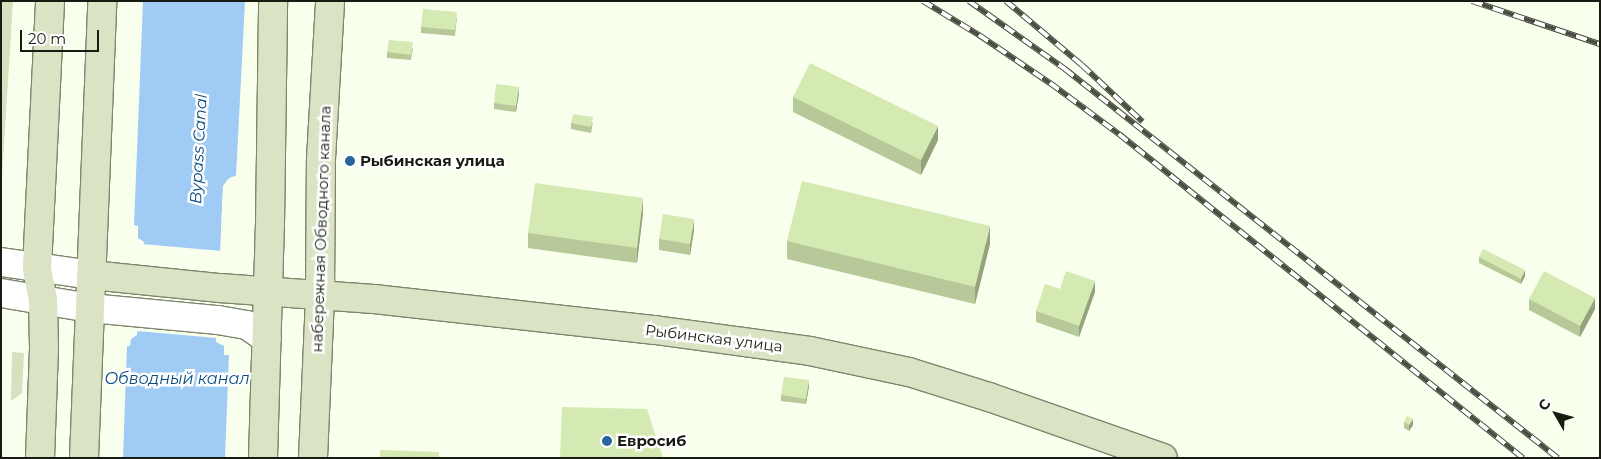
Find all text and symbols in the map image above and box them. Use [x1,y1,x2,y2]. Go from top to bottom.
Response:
scale bar [22,20,101,52]
text: 20 m [28,29,66,48]
water label: Bypass Canal [187,93,211,205]
street label: набережная Обводного канала [308,105,334,353]
place label: Рыбинская улица [360,152,505,170]
marker: Рыбинская улица [344,155,356,167]
street label: Рыбинская улица [644,321,784,355]
water label: Обводный канал [104,369,250,389]
north arrow [1531,389,1581,439]
text: С [1534,395,1554,414]
place label: Евросиб [617,432,686,450]
marker: Евросиб [601,435,613,447]

